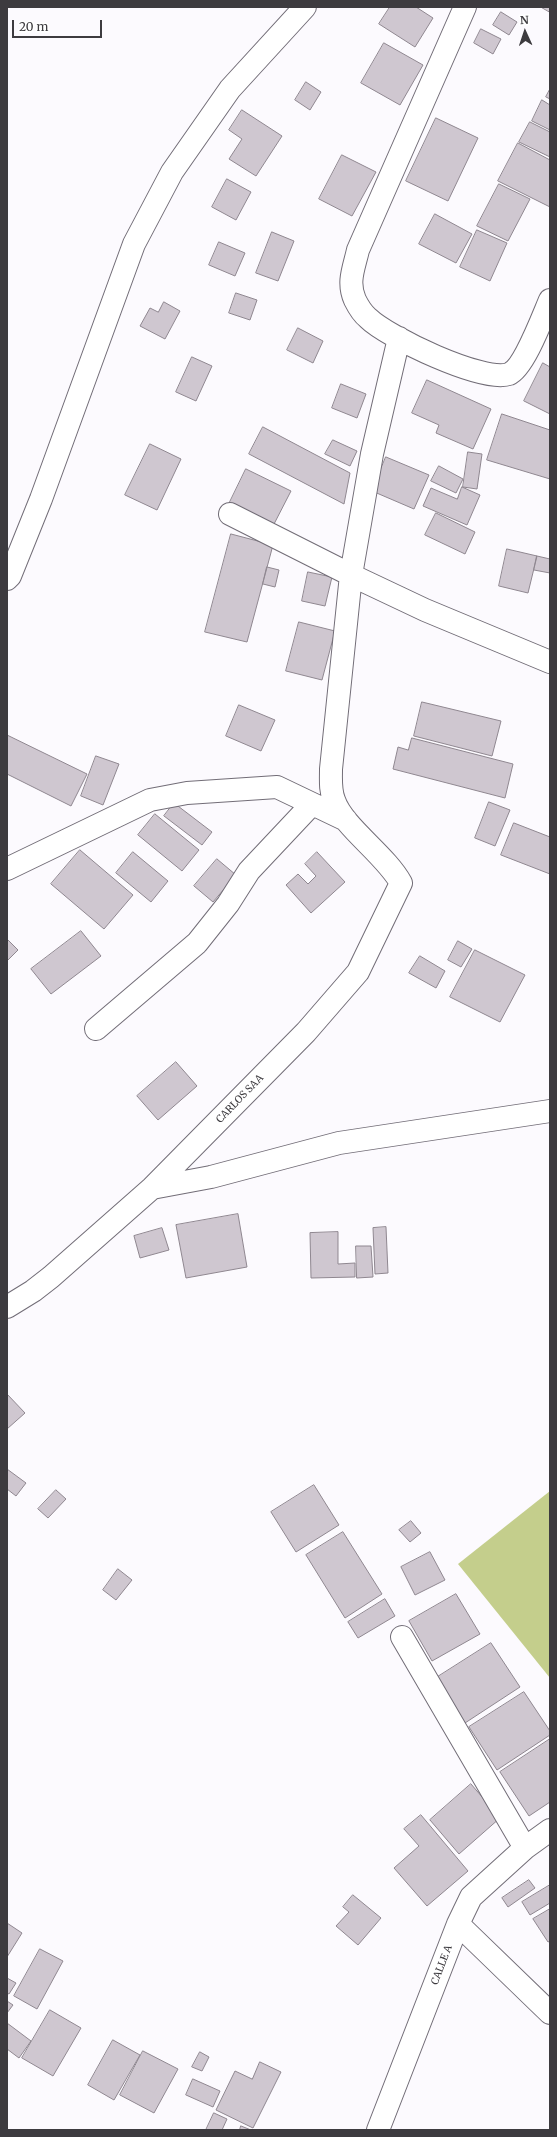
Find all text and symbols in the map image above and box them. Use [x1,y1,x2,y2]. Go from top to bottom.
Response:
scale bar [14,12,104,38]
north arrow [505,12,545,52]
text: N [520,13,529,27]
text: 20 m [19,19,48,34]
street label: CARLOS SAA [214,1072,266,1126]
street label: CALLE A [429,1943,455,1987]

